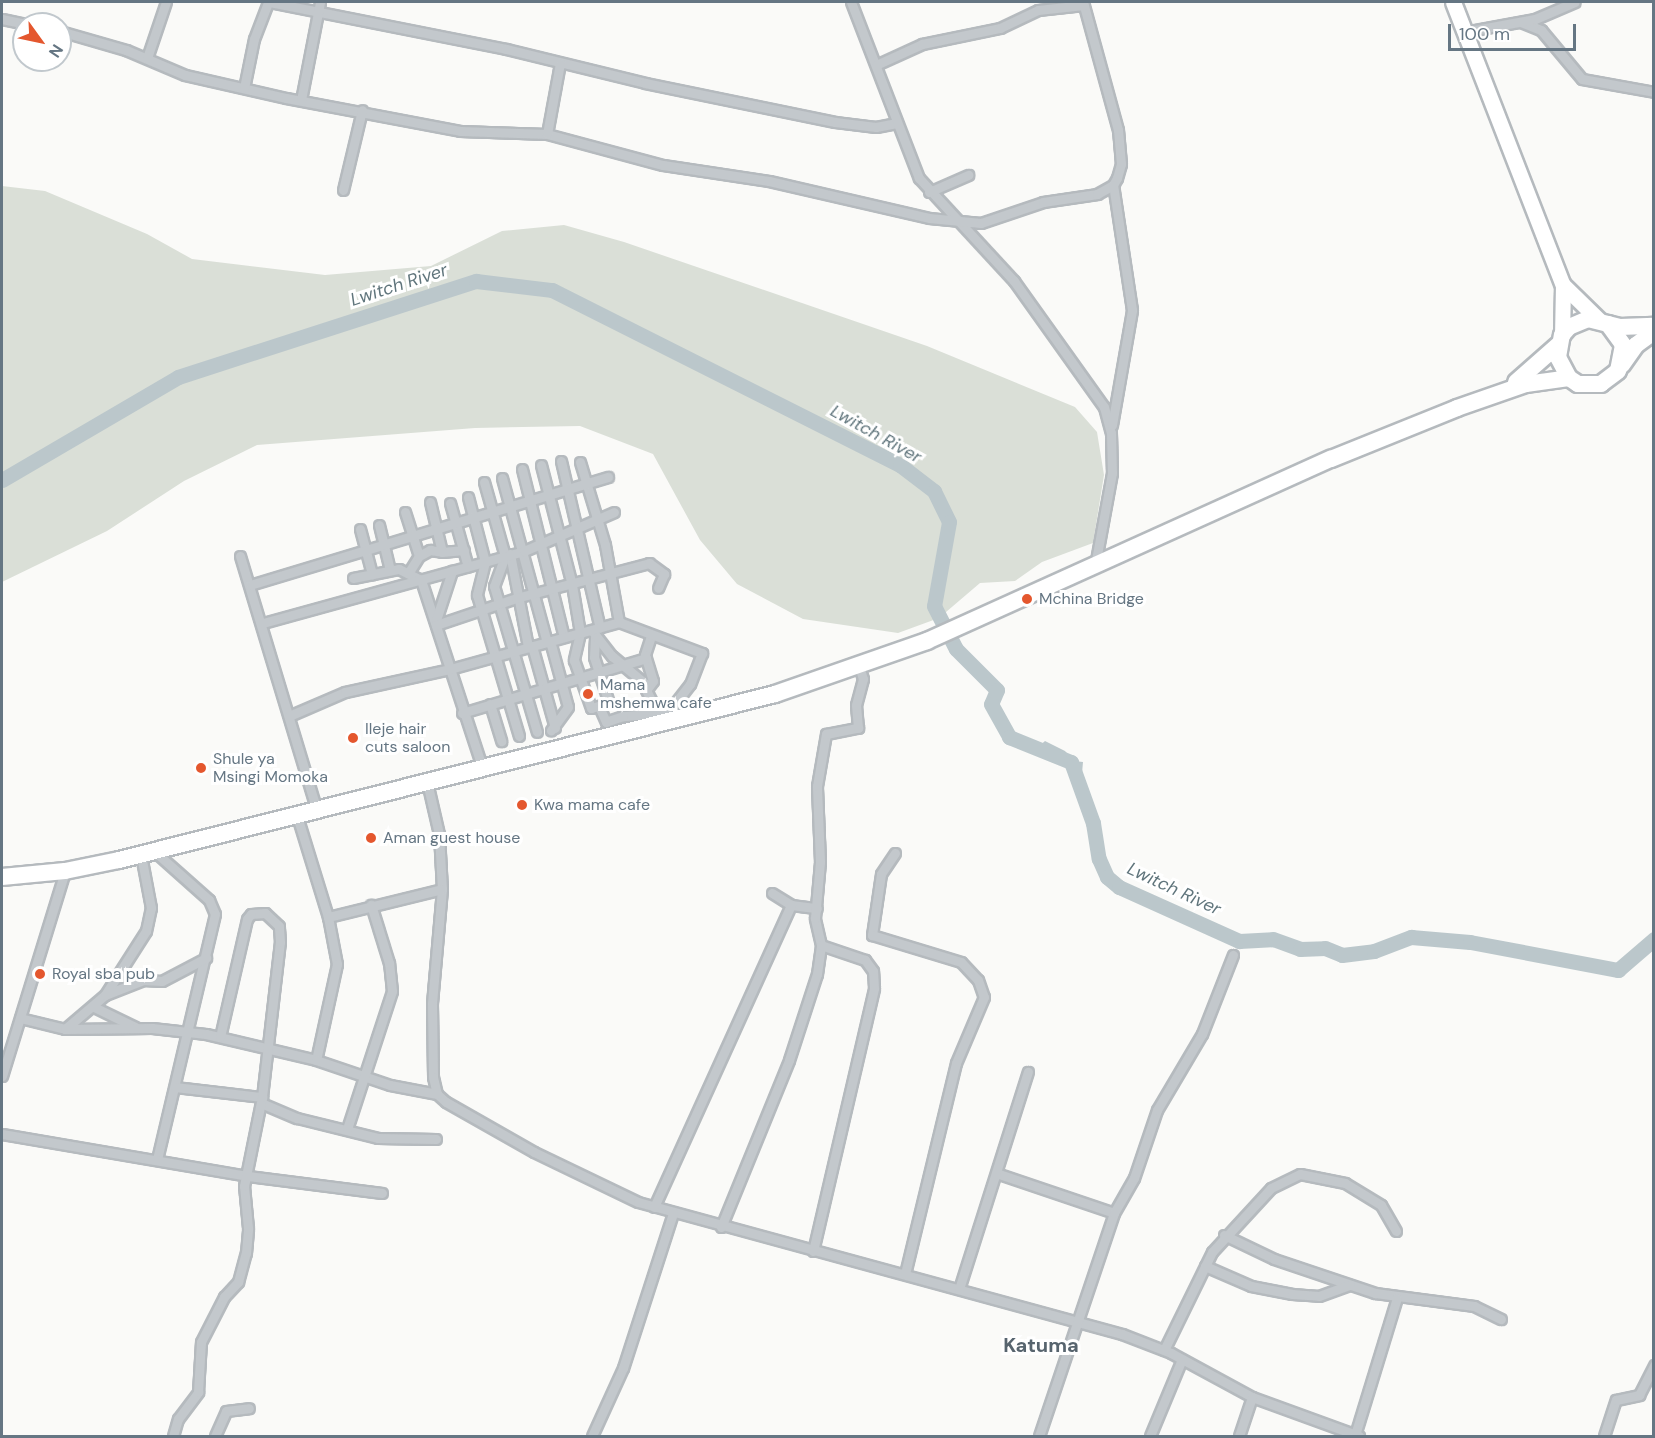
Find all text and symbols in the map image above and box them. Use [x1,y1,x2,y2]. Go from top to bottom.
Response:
north arrow [12,12,72,72]
scale bar [1451,12,1578,50]
text: 100 m [1459,22,1510,46]
text: N [44,40,68,62]
water label: Lwitch River [348,259,450,311]
water label: Lwitch River [827,400,925,468]
place label: Mchina Bridge [1039,589,1144,609]
marker: Mchina Bridge [1020,592,1034,606]
place label: Mama mshemwa cafe [600,675,712,713]
marker: Mama mshemwa cafe [581,687,595,701]
place label: Ileje hair cuts saloon [365,719,450,757]
marker: Ileje hair cuts saloon [346,731,360,745]
place label: Shule ya Msingi Momoka [213,749,328,787]
marker: Shule ya Msingi Momoka [194,761,208,775]
place label: Kwa mama cafe [534,795,650,815]
marker: Kwa mama cafe [515,798,529,812]
place label: Aman guest house [383,828,520,848]
marker: Aman guest house [364,831,378,845]
water label: Lwitch River [1124,858,1224,920]
place label: Royal sba pub [52,964,155,984]
marker: Royal sba pub [33,967,47,981]
district label: Katuma [1003,1333,1079,1357]

